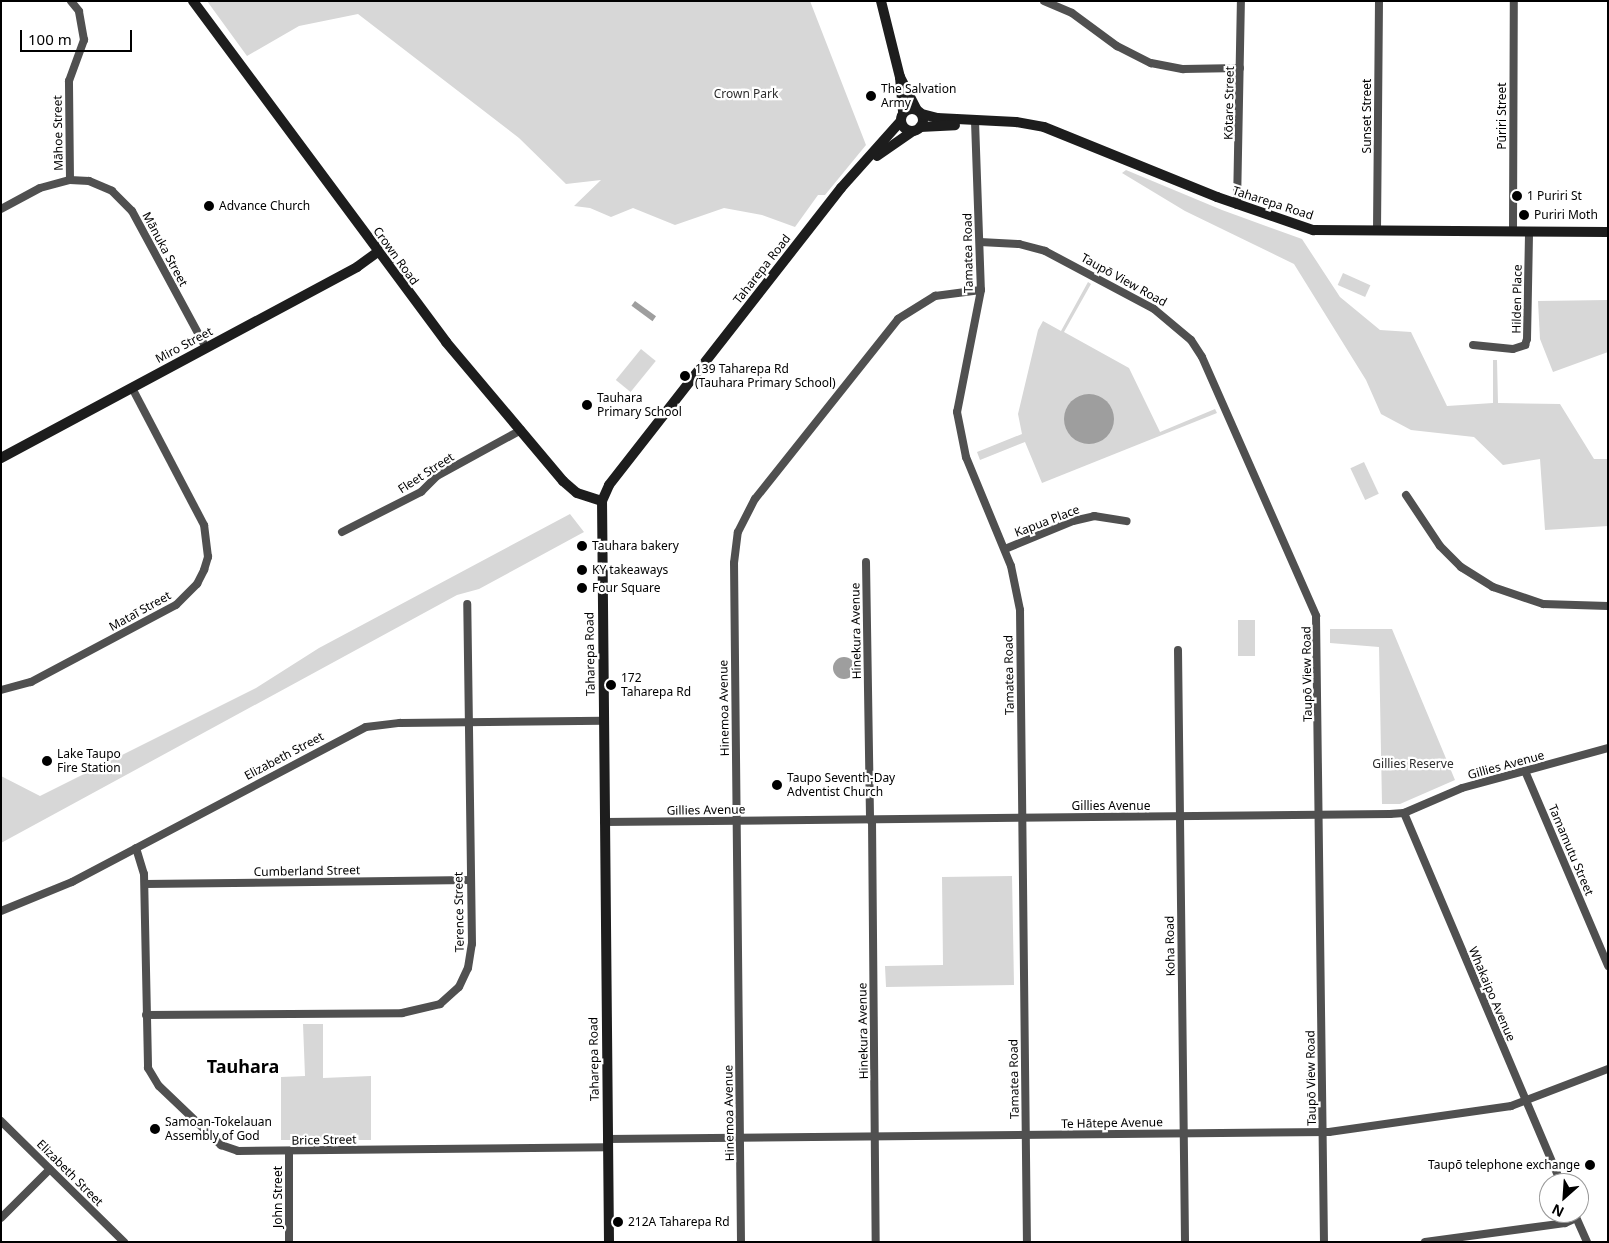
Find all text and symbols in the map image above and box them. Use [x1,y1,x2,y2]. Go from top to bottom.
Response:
scale bar [22,20,135,52]
text: 100 m [28,29,72,49]
street label: Kōtare Street [1221,66,1237,140]
street label: Sunset Street [1360,79,1374,153]
place label: The Salvation Army [881,82,956,110]
street label: Pūriri Street [1495,82,1509,150]
park label: Crown Park [714,87,778,101]
marker: The Salvation Army [865,90,877,102]
street label: Māhoe Street [50,95,66,171]
street label: Taharepa Road [1231,183,1315,223]
place label: 1 Puriri St [1527,189,1582,203]
marker: 1 Puriri St [1511,190,1523,202]
place label: Advance Church [219,199,310,213]
marker: Advance Church [203,200,215,212]
place label: Puriri Moth [1534,208,1598,222]
street label: Mānuka Street [139,209,191,289]
marker: Puriri Moth [1518,209,1530,221]
street label: Tamatea Road [960,213,976,293]
street label: Crown Road [370,224,422,288]
street label: Taharepa Road [730,231,794,307]
street label: Taupō View Road [1079,250,1169,310]
street label: Hilden Place [1509,264,1525,334]
street label: Miro Street [153,324,215,366]
place label: 139 Taharepa Rd (Tauhara Primary School) [695,362,836,390]
marker: 139 Taharepa Rd (Tauhara Primary School) [679,370,691,382]
place label: Tauhara Primary School [597,391,682,419]
marker: Tauhara Primary School [581,399,593,411]
street label: Fleet Street [395,450,457,496]
street label: Kapua Place [1012,502,1082,540]
place label: Tauhara bakery [592,539,679,553]
marker: Tauhara bakery [576,540,588,552]
place label: KY takeaways [592,563,668,577]
marker: KY takeaways [576,564,588,576]
place label: Four Square [592,581,661,595]
marker: Four Square [576,582,588,594]
street label: Hinekura Avenue [848,583,864,679]
street label: Mataī Street [107,588,173,634]
street label: Taharepa Road [582,612,598,696]
street label: Taupō View Road [1299,626,1315,722]
street label: Tamatea Road [1001,635,1017,715]
street label: Hinemoa Avenue [716,660,732,756]
place label: 172 Taharepa Rd [621,671,691,699]
marker: 172 Taharepa Rd [605,679,617,691]
street label: Elizabeth Street [242,729,326,783]
place label: Lake Taupo Fire Station [57,747,121,775]
street label: Gillies Avenue [1466,748,1546,782]
marker: Lake Taupo Fire Station [41,755,53,767]
park label: Gillies Reserve [1372,757,1454,771]
place label: Taupo Seventh-Day Adventist Church [787,771,895,799]
marker: Taupo Seventh-Day Adventist Church [771,779,783,791]
street label: Gillies Avenue [1072,799,1150,813]
street label: Gillies Avenue [666,802,746,818]
street label: Tamamutu Street [1545,802,1597,898]
street label: Cumberland Street [254,863,360,879]
street label: Terence Street [451,872,467,952]
street label: Koha Road [1162,915,1178,977]
street label: Whakaipo Avenue [1466,945,1518,1043]
street label: Hinekura Avenue [855,983,871,1079]
street label: Taharepa Road [586,1017,602,1101]
street label: Taupō View Road [1303,1030,1319,1126]
street label: Tamatea Road [1006,1039,1022,1119]
district label: Tauhara [207,1055,279,1077]
street label: Hinemoa Avenue [721,1065,737,1161]
place label: Samoan-Tokelauan Assembly of God [165,1115,272,1143]
street label: Te Hātepe Avenue [1061,1115,1163,1131]
marker: Samoan-Tokelauan Assembly of God [149,1123,161,1135]
street label: Brice Street [291,1132,357,1148]
street label: Elizabeth Street [34,1137,106,1209]
place label: Taupō telephone exchange [1428,1158,1580,1172]
marker: Taupō telephone exchange [1584,1159,1596,1171]
street label: John Street [271,1166,285,1228]
north arrow [1539,1173,1589,1223]
text: N [1548,1200,1567,1222]
place label: 212A Taharepa Rd [628,1215,730,1229]
marker: 212A Taharepa Rd [612,1216,624,1228]

